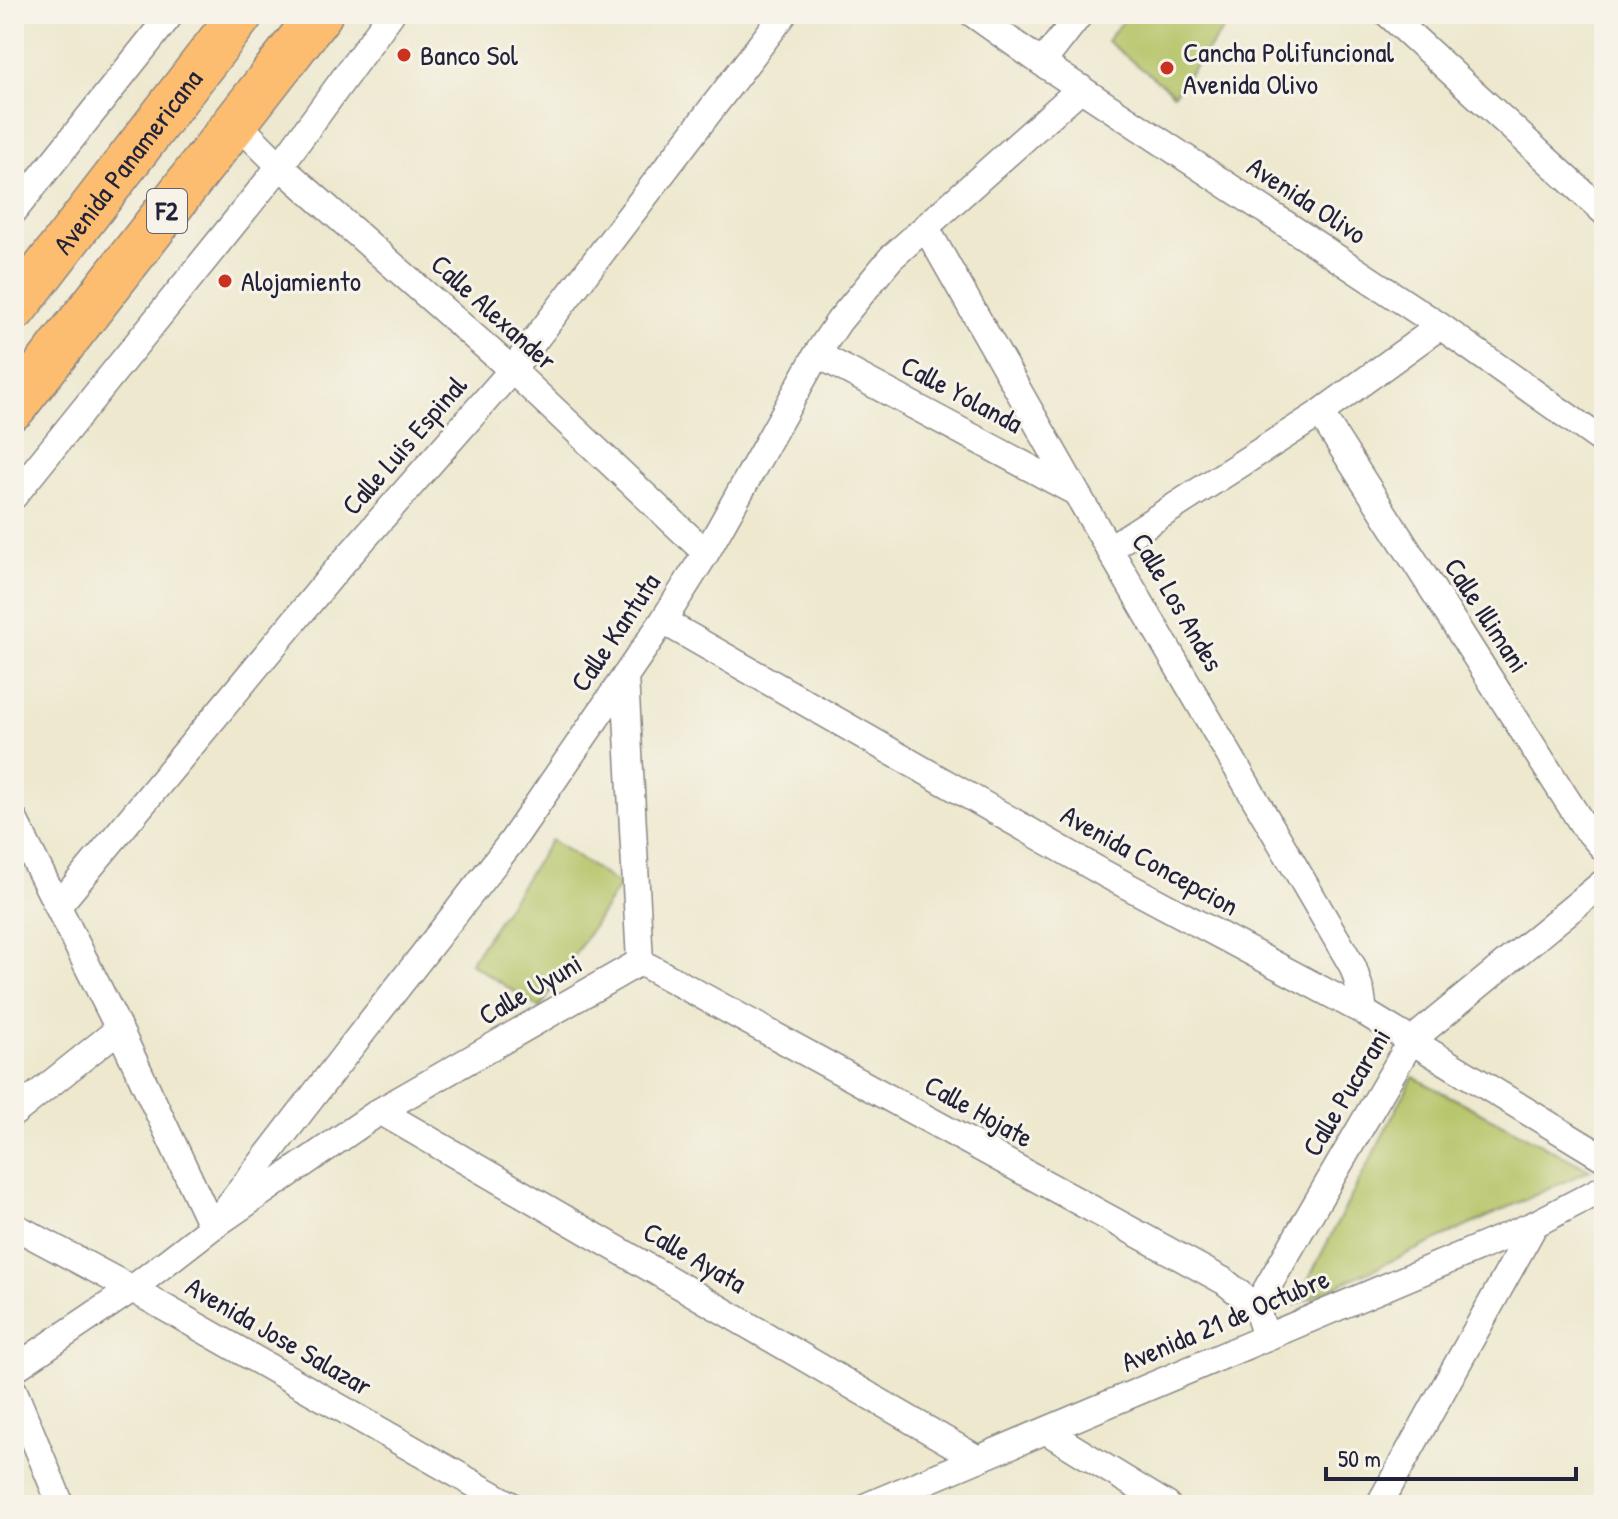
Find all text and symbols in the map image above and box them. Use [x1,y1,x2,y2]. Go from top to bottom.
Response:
place label: Cancha Polifuncional Avenida Olivo [1183,33,1394,103]
place label: Banco Sol [420,36,519,74]
marker: Banco Sol [395,46,413,64]
marker: Cancha Polifuncional Avenida Olivo [1158,59,1176,77]
street label: Avenida Panamericana [44,61,211,262]
street label: Avenida Olivo [1240,147,1374,253]
road number: F2 [147,189,187,233]
street label: Calle Alexander [423,245,565,379]
place label: Alojamiento [241,262,361,300]
marker: Alojamiento [216,272,234,290]
street label: Calle Yolanda [895,346,1029,442]
street label: Calle Luis Espinal [333,367,476,523]
street label: Calle Los Andes [1123,526,1233,678]
street label: Calle Illimani [1436,550,1538,680]
street label: Calle Kantuta [561,565,669,699]
street label: Avenida Concepcion [1054,795,1246,925]
street label: Calle Uyuni [471,944,589,1034]
street label: Calle Pucarani [1293,1021,1399,1163]
street label: Calle Hojate [918,1066,1040,1156]
street label: Calle Ayata [637,1212,753,1302]
street label: Avenida 21 de Octubre [1115,1259,1335,1381]
street label: Avenida Jose Salazar [179,1267,379,1405]
scale bar [1326,1431,1576,1481]
text: 50 m [1338,1442,1381,1474]

